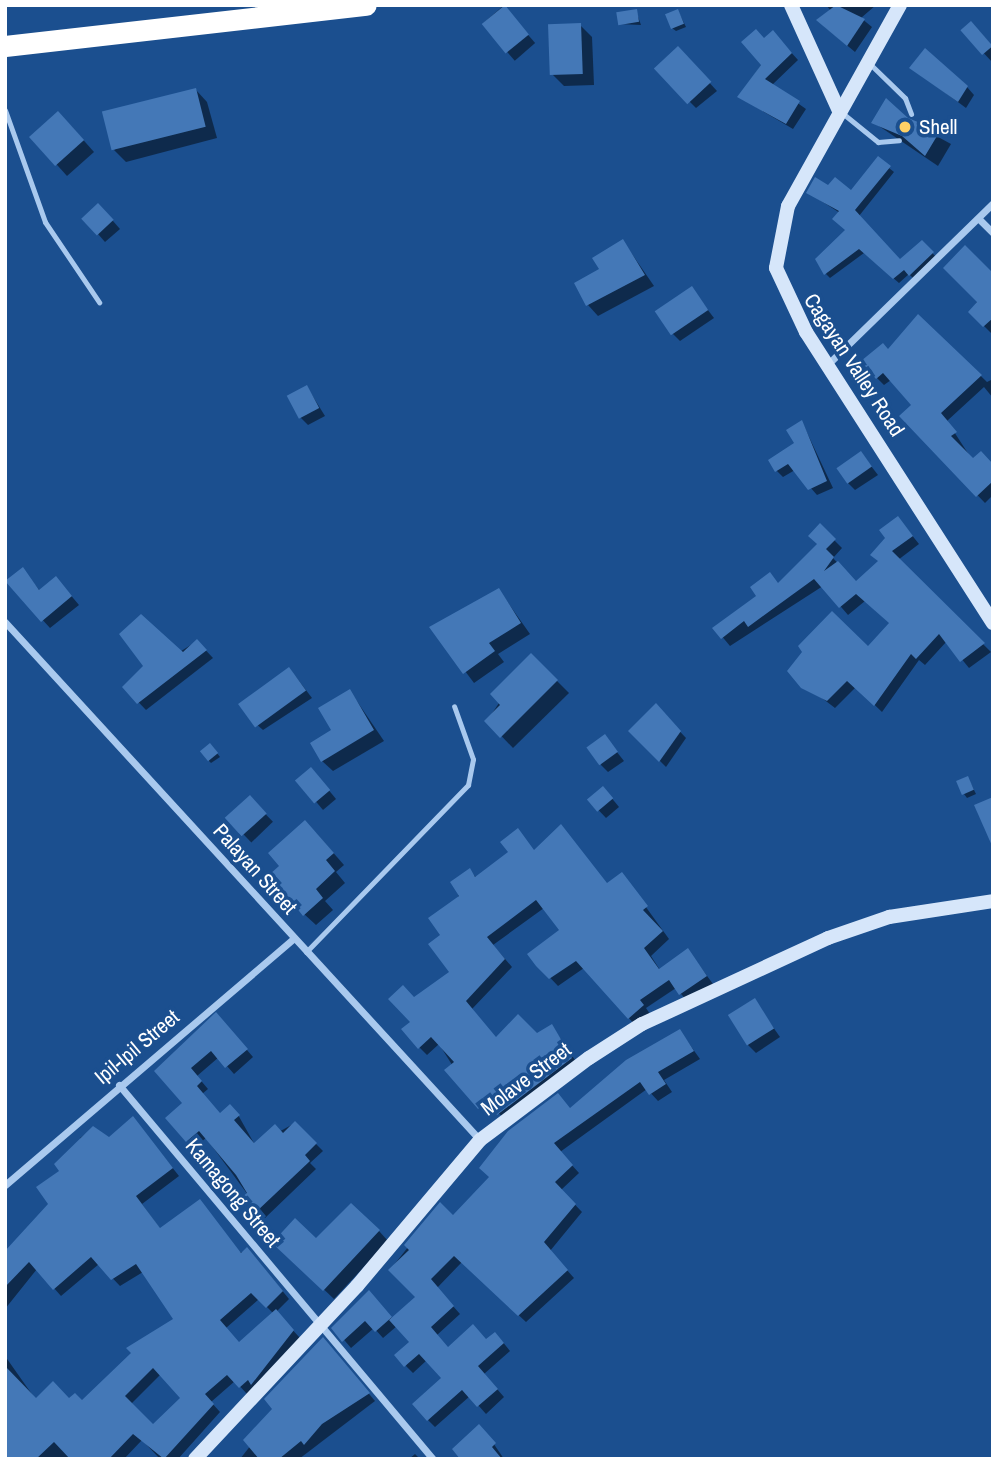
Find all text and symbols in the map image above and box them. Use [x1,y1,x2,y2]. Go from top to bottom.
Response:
place label: Shell [919,114,957,140]
marker: Shell [897,119,913,135]
street label: Cagayan Valley Road [798,289,910,441]
street label: Palayan Street [208,819,302,919]
street label: Ipil-Ipil Street [90,1004,184,1090]
street label: Molave Street [476,1037,576,1121]
street label: Kamagong Street [180,1134,286,1252]

